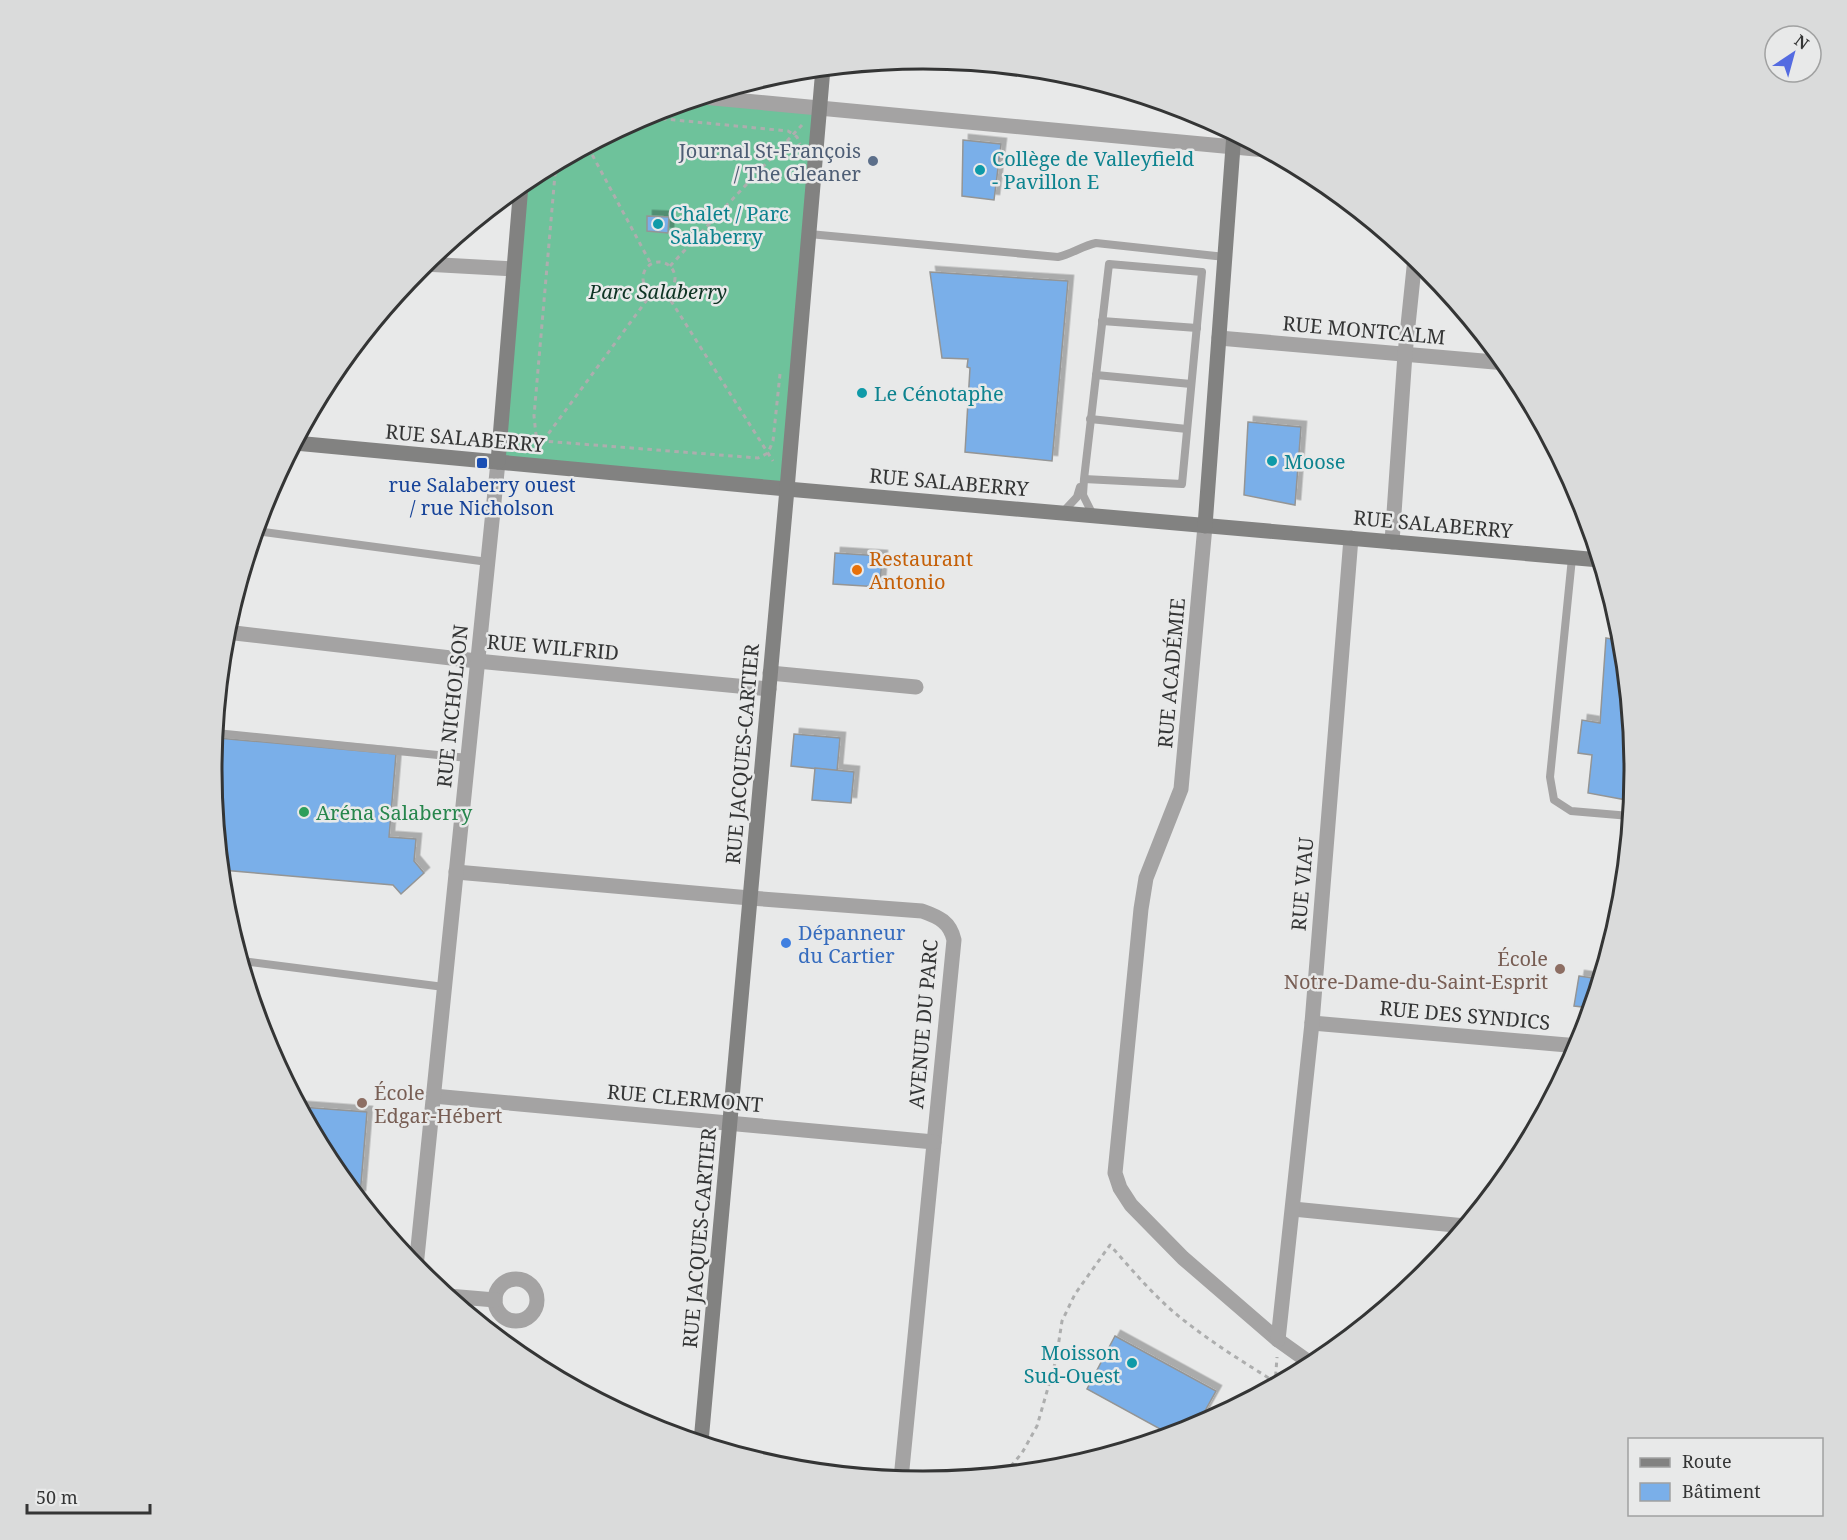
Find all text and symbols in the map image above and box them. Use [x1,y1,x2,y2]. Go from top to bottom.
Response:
north arrow [1763,24,1823,84]
text: N [1790,29,1814,55]
place label: Journal St-François / The Gleaner [678,137,862,187]
place label: Collège de Valleyfield - Pavillon E [992,145,1194,195]
marker: Journal St-François / The Gleaner [866,154,880,168]
marker: Collège de Valleyfield - Pavillon E [973,163,987,177]
place label: Chalet / Parc Salaberry [670,200,789,250]
marker: Chalet / Parc Salaberry [651,217,665,231]
park label: Parc Salaberry [588,278,727,305]
street label: RUE MONTCALM [1282,309,1446,351]
place label: Le Cénotaphe [874,380,1004,407]
marker: Le Cénotaphe [855,386,869,400]
street label: RUE SALABERRY [384,418,546,458]
place label: Moose [1284,448,1346,475]
marker: Moose [1265,454,1279,468]
marker: rue Salaberry ouest / rue Nicholson [475,456,489,470]
street label: RUE SALABERRY [868,462,1030,502]
place label: rue Salaberry ouest / rue Nicholson [389,471,575,521]
street label: RUE SALABERRY [1352,504,1514,544]
place label: Restaurant Antonio [869,545,973,595]
marker: Restaurant Antonio [850,563,864,577]
street label: RUE ACADÉMIE [1151,597,1191,749]
street label: RUE NICHOLSON [430,623,474,789]
street label: RUE WILFRID [486,628,620,666]
street label: RUE JACQUES-CARTIER [719,642,765,865]
place label: Aréna Salaberry [316,799,473,826]
marker: Aréna Salaberry [297,805,311,819]
street label: RUE VIAU [1284,835,1320,932]
place label: Dépanneur du Cartier [798,919,906,969]
marker: Dépanneur du Cartier [779,936,793,950]
street label: AVENUE DU PARC [902,938,944,1110]
place label: École Notre-Dame-du-Saint-Esprit [1284,945,1548,995]
marker: École Notre-Dame-du-Saint-Esprit [1553,962,1567,976]
street label: RUE DES SYNDICS [1379,994,1551,1036]
street label: RUE CLERMONT [606,1078,764,1118]
place label: École Edgar-Hébert [374,1079,502,1129]
marker: École Edgar-Hébert [355,1096,369,1110]
street label: RUE JACQUES-CARTIER [676,1126,722,1349]
place label: Moisson Sud-Ouest [1024,1339,1120,1389]
marker: Moisson Sud-Ouest [1125,1356,1139,1370]
legend [1628,1438,1823,1516]
text: Route [1682,1449,1732,1473]
scale bar [27,1477,150,1515]
text: Bâtiment [1682,1479,1761,1503]
text: 50 m [36,1485,78,1509]

